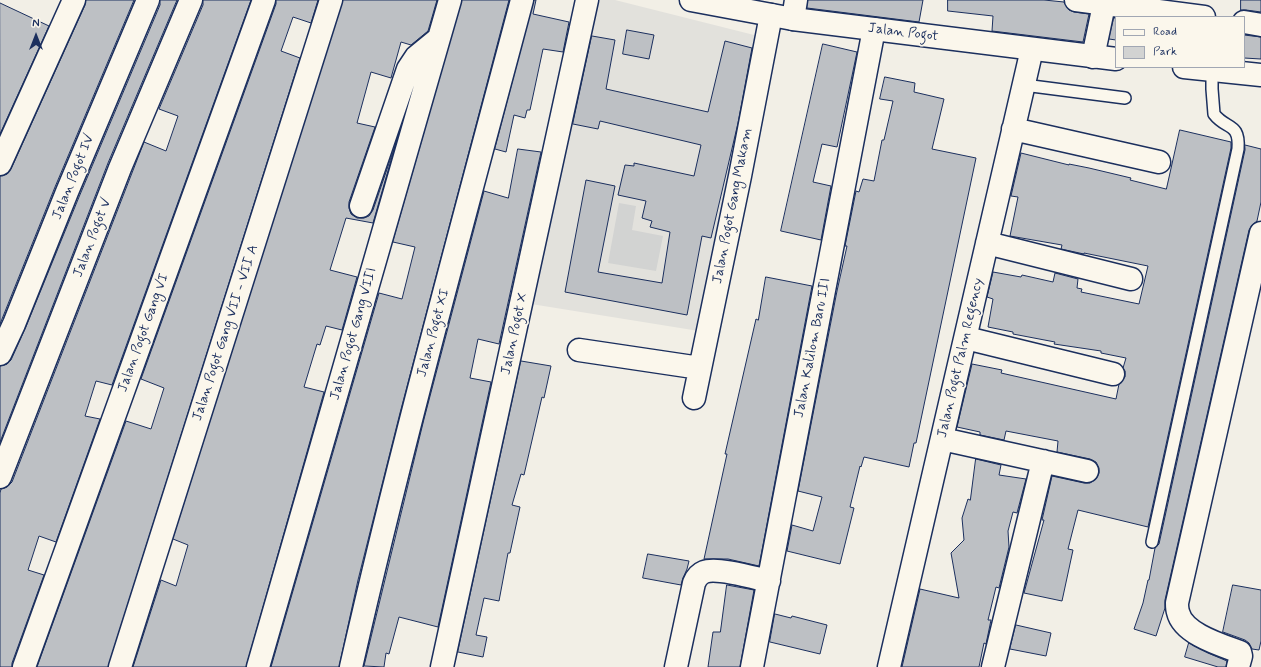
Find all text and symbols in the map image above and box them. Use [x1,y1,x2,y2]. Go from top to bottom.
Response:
north arrow [16,16,56,56]
legend [1115,16,1245,68]
text: N [32,17,40,31]
street label: Jalan Pogot [867,20,939,46]
text: Road [1153,24,1177,40]
text: Park [1153,44,1177,60]
street label: Jalan Pogot Gang Makam [710,127,756,285]
street label: Jalan Pogot IV [49,132,99,222]
street label: Jalan Pogot V [70,196,116,280]
street label: Jalan Pogot Gang VII - VII A [190,243,262,423]
street label: Jalan Pogot Gang VIII [327,266,381,402]
street label: Jalan Pogot Gang VI [115,271,173,395]
street label: Jalan Kalilom Baru III [791,277,835,419]
street label: Jalan Pogot Palm Regency [934,277,988,439]
street label: Jalan Pogot XI [414,287,454,379]
street label: Jalan Pogot X [498,292,532,376]

